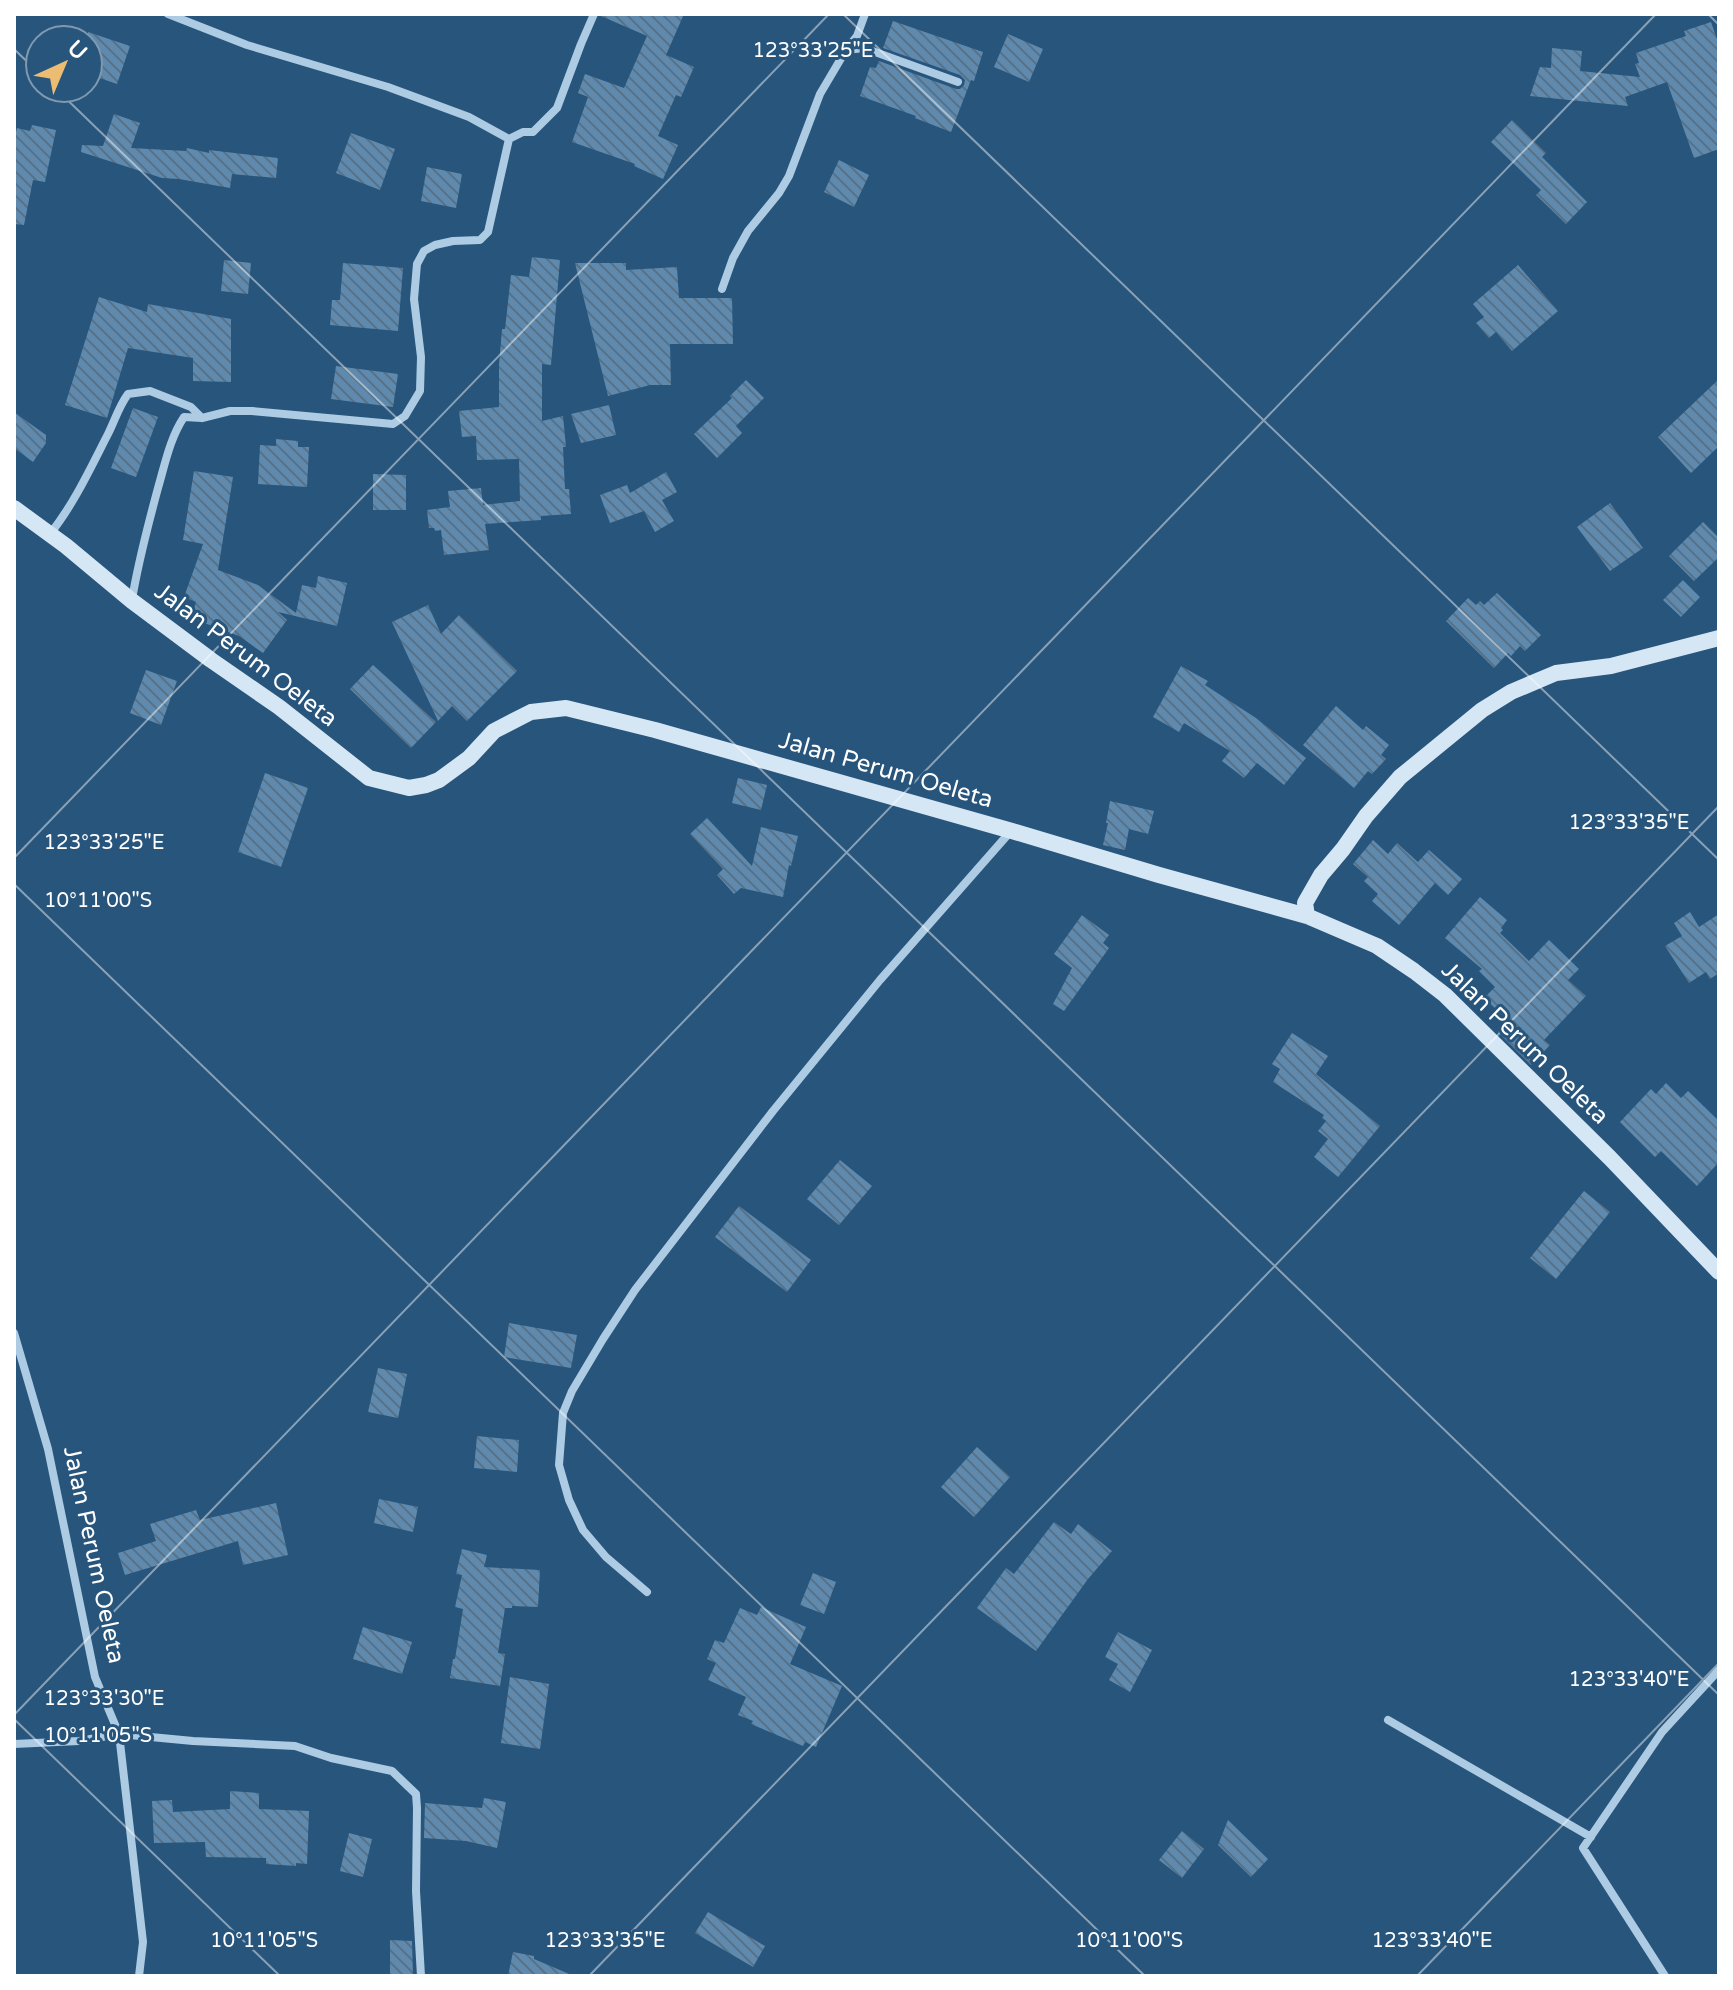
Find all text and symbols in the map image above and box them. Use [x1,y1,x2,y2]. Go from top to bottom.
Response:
north arrow [24,24,104,104]
text: U [62,35,92,65]
text: 123°33'25"E [753,39,873,63]
street label: Jalan Perum Oeleta [149,577,343,733]
street label: Jalan Perum Oeleta [776,726,996,814]
text: 123°33'35"E [1569,811,1689,835]
text: 123°33'25"E [44,831,164,855]
text: 10°11'00"S [44,889,152,913]
street label: Jalan Perum Oeleta [1435,956,1615,1130]
street label: Jalan Perum Oeleta [57,1444,131,1666]
text: 123°33'40"E [1569,1668,1689,1692]
text: 123°33'30"E [44,1687,164,1711]
text: 10°11'05"S [44,1724,152,1748]
text: 10°11'05"S [210,1929,318,1953]
text: 123°33'35"E [545,1929,665,1953]
text: 10°11'00"S [1075,1929,1183,1953]
text: 123°33'40"E [1372,1929,1492,1953]

